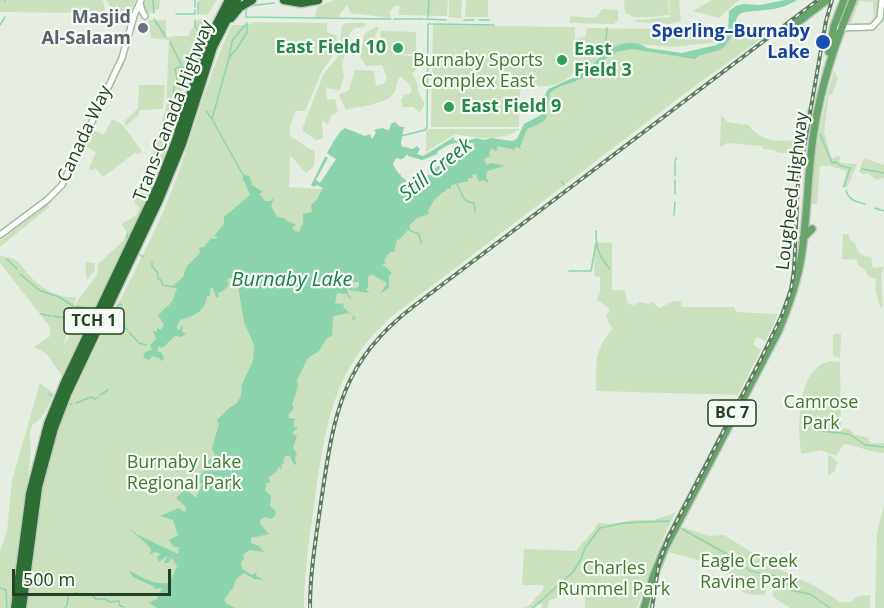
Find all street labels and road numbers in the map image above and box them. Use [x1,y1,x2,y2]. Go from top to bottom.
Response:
street label: Trans-Canada Highway [129,17,219,205]
street label: Canada Way [53,82,117,186]
street label: Lougheed Highway [773,110,813,272]
road number: TCH 1 [64,308,124,334]
road number: BC 7 [708,400,756,426]

